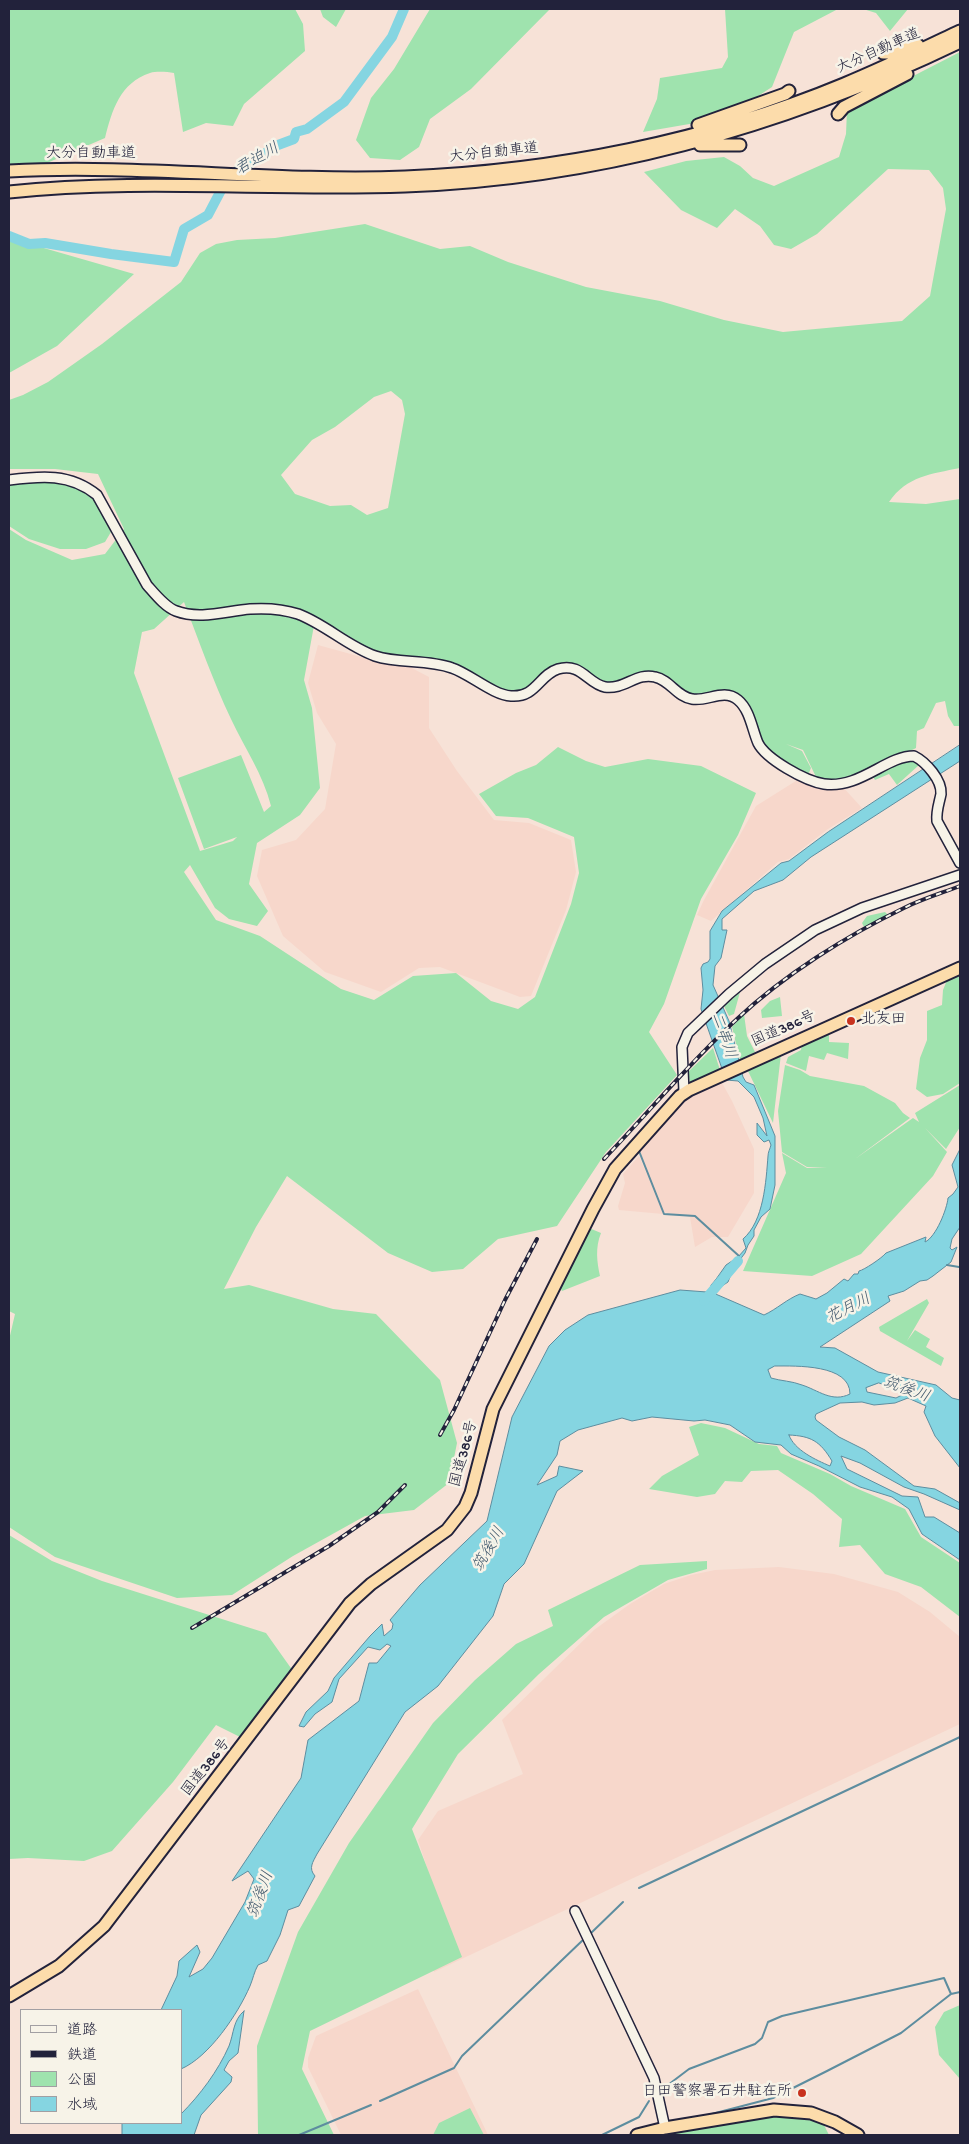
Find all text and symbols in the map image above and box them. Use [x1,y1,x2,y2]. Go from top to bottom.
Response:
street label: 大分自動車道 [834,25,924,79]
water label: 君迫川 [232,140,284,180]
street label: 大分自動車道 [448,140,540,168]
street label: 大分自動車道 [46,146,136,164]
street label: 国道386号 [749,1008,819,1052]
water label: 二串川 [705,1010,739,1062]
place label: 北友田 [861,1012,906,1030]
marker: 北友田 [845,1015,857,1027]
water label: 花月川 [823,1291,875,1329]
water label: 筑後川 [880,1374,932,1408]
street label: 国道386号 [447,1419,483,1489]
water label: 筑後川 [470,1524,510,1576]
street label: 国道386号 [179,1735,235,1801]
water label: 筑後川 [245,1869,279,1921]
legend [20,2009,182,2124]
text: 道路 [67,2022,97,2040]
text: 鉄道 [67,2047,97,2065]
text: 公園 [67,2072,97,2090]
place label: 日田警察署石井駐在所 [642,2084,792,2102]
marker: 日田警察署石井駐在所 [796,2087,808,2099]
text: 水域 [67,2097,97,2115]

